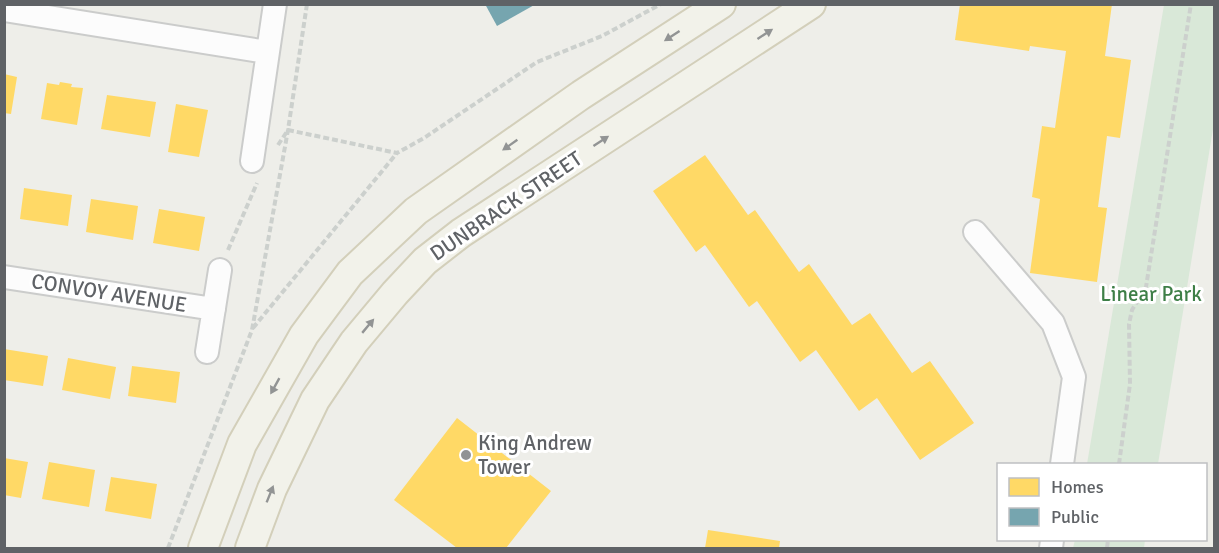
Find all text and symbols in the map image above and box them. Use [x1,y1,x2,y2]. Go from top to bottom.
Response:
one-way arrow [756,29,773,40]
one-way arrow [664,31,680,42]
one-way arrow [593,135,609,147]
one-way arrow [503,139,519,151]
street label: DUNBRACK STREET [425,145,588,266]
street label: CONVOY AVENUE [29,268,189,318]
park label: Linear Park [1100,281,1202,307]
one-way arrow [361,319,374,334]
one-way arrow [270,378,280,395]
place label: King Andrew Tower [478,430,592,480]
marker: King Andrew Tower [459,448,473,462]
legend [997,463,1207,541]
text: Homes [1051,476,1104,498]
one-way arrow [266,485,275,503]
text: Public [1051,506,1099,528]

